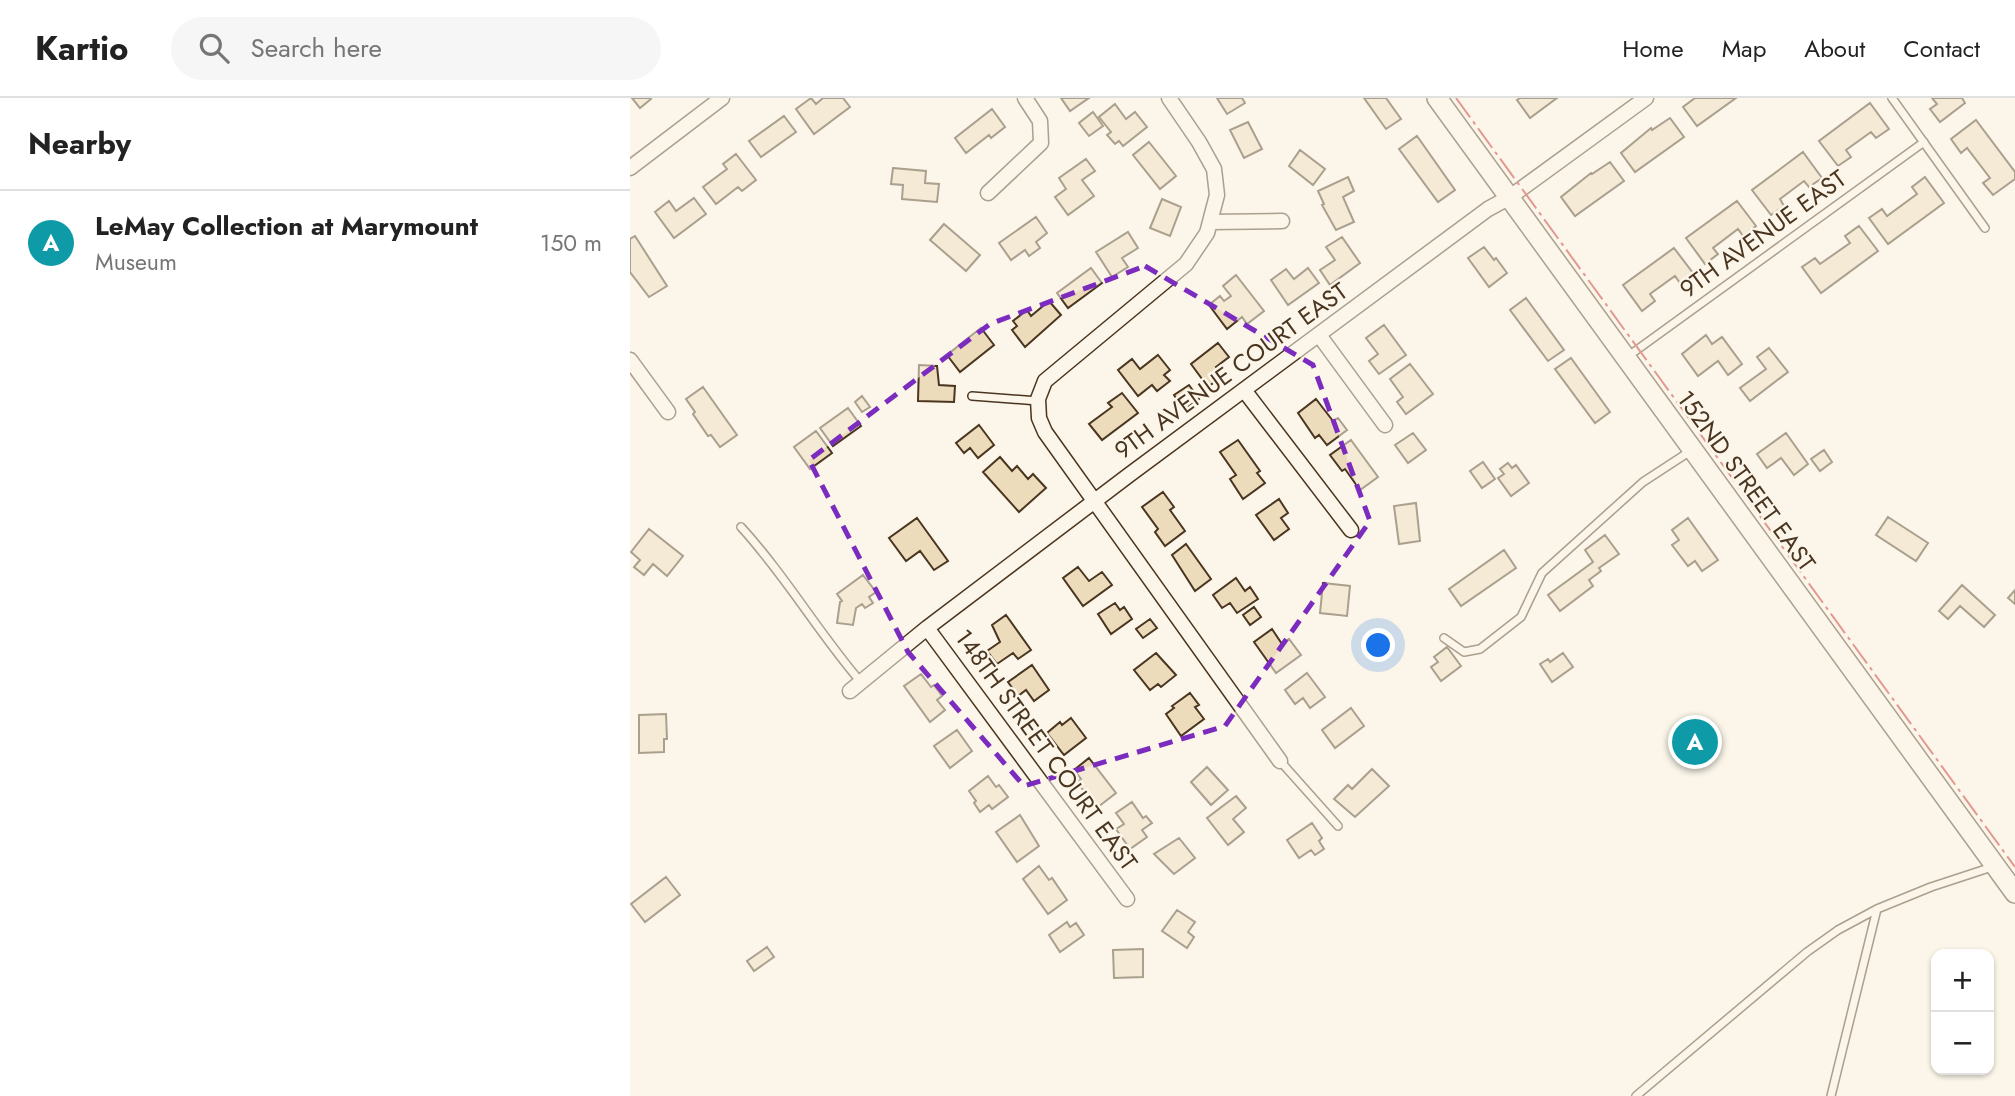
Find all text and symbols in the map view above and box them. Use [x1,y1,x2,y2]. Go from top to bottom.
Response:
search box [171,17,661,80]
text: Kartio [35,25,129,72]
icon: search [195,29,233,67]
text: Search here [251,29,382,67]
text: Home [1622,31,1684,66]
text: Map [1722,31,1766,66]
text: About [1804,31,1865,66]
text: Contact [1903,31,1980,66]
text: Nearby [28,122,131,165]
street label: 9TH AVENUE EAST [1672,161,1853,306]
text: LeMay Collection at Marymount [95,207,478,245]
text: A [43,226,59,260]
text: 150 m [540,226,602,260]
text: Museum [95,245,177,279]
street label: 9TH AVENUE COURT EAST [1107,274,1355,467]
street label: 152ND STREET EAST [1669,383,1824,578]
street label: 148TH STREET COURT EAST [947,622,1146,878]
your location [1361,628,1395,662]
pin: A [1672,716,1718,768]
map controls [1931,949,1994,1075]
button: + [1931,949,1994,1012]
button: − [1931,1012,1994,1075]

